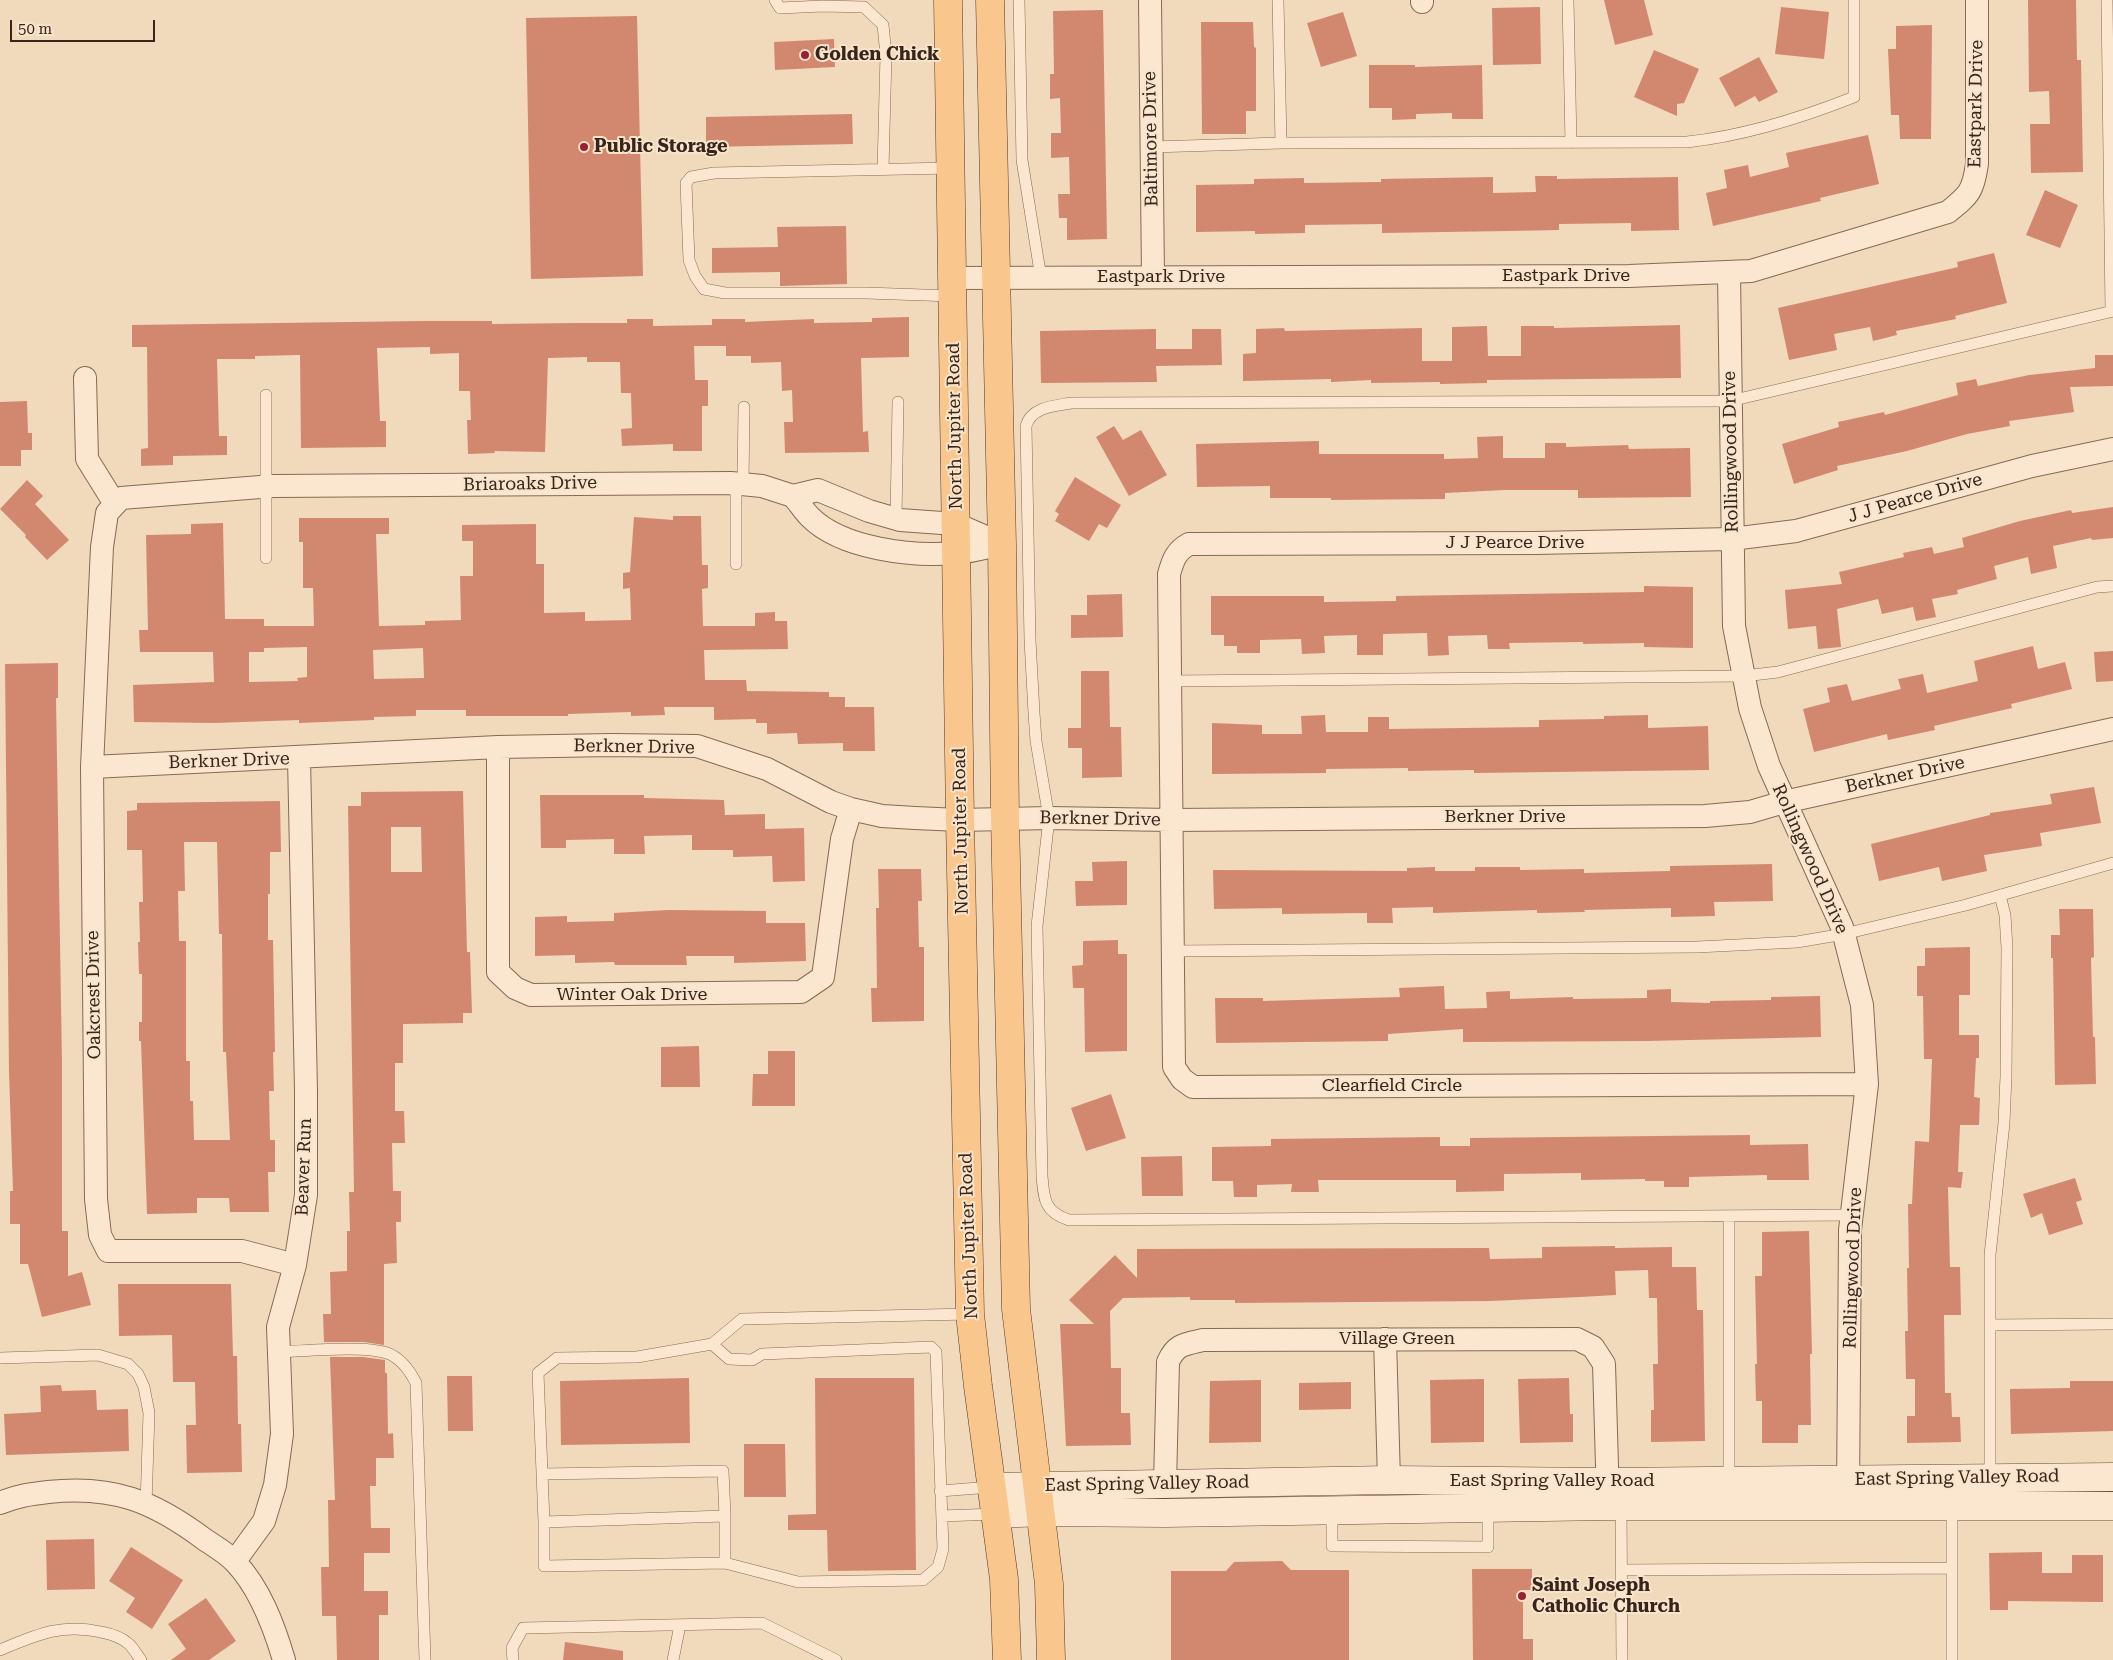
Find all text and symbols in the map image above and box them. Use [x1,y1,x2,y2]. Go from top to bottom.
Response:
scale bar [12,10,158,42]
text: 50 m [18,20,52,38]
street label: Eastpark Drive [1964,40,1988,168]
place label: Golden Chick [815,44,939,66]
marker: Golden Chick [799,49,811,61]
street label: Baltimore Drive [1139,71,1163,207]
place label: Public Storage [594,136,728,158]
marker: Public Storage [578,141,590,153]
street label: Eastpark Drive [1502,265,1630,287]
street label: Eastpark Drive [1097,266,1225,288]
street label: North Jupiter Road [943,342,967,510]
street label: Rollingwood Drive [1719,371,1743,533]
street label: J J Pearce Drive [1845,468,1985,528]
street label: Briaroaks Drive [463,472,597,496]
street label: J J Pearce Drive [1446,532,1584,554]
street label: Berkner Drive [573,735,695,759]
street label: North Jupiter Road [949,747,973,915]
street label: Berkner Drive [168,748,290,774]
street label: Berkner Drive [1843,752,1967,798]
street label: Rollingwood Drive [1767,781,1853,937]
street label: Berkner Drive [1444,806,1566,828]
street label: Berkner Drive [1039,807,1161,831]
street label: Oakcrest Drive [82,930,106,1060]
street label: Winter Oak Drive [557,984,707,1006]
street label: Clearfield Circle [1322,1075,1462,1097]
street label: Beaver Run [291,1118,317,1216]
street label: North Jupiter Road [955,1152,983,1320]
street label: Rollingwood Drive [1839,1187,1867,1349]
street label: Village Green [1339,1328,1455,1350]
street label: East Spring Valley Road [1854,1465,2060,1491]
street label: East Spring Valley Road [1449,1470,1655,1492]
street label: East Spring Valley Road [1044,1471,1250,1497]
place label: Saint Joseph Catholic Church [1532,1575,1680,1618]
marker: Saint Joseph Catholic Church [1516,1590,1528,1602]

